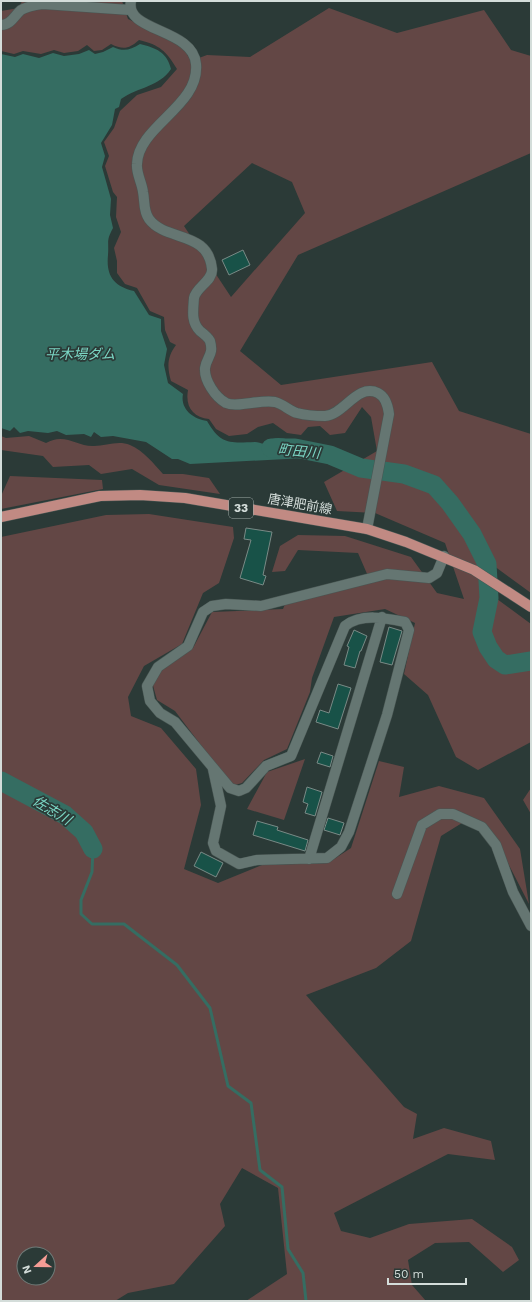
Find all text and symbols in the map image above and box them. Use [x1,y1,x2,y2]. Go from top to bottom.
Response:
water label: 平木場ダム [45,346,115,362]
water label: 町田川 [277,441,323,461]
street label: 唐津肥前線 [267,491,333,517]
road number: 33 [229,498,253,518]
water label: 佐志川 [30,792,76,829]
north arrow [16,1246,56,1286]
scale bar [388,1260,466,1286]
text: N [20,1263,35,1276]
text: 50 m [394,1267,424,1281]

